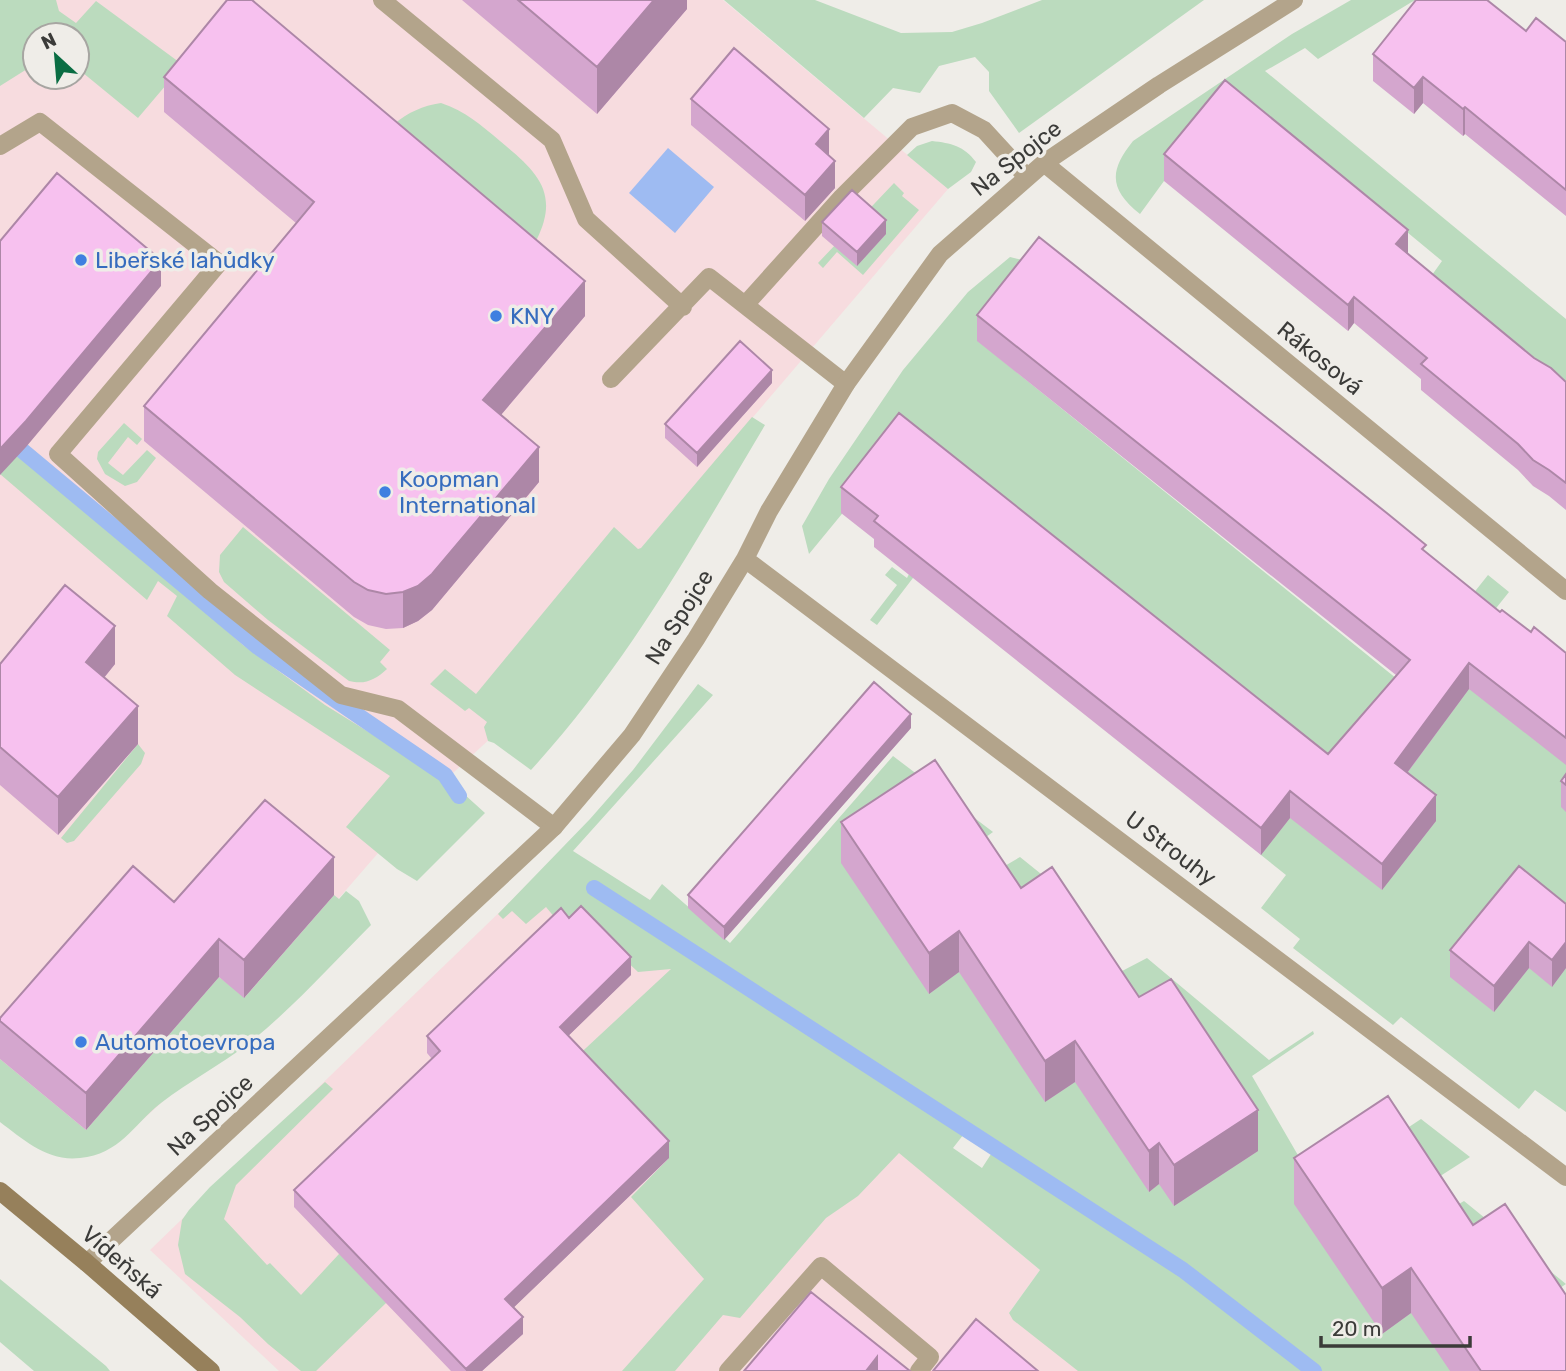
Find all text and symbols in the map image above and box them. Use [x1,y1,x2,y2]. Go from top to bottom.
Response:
north arrow [21,21,91,91]
text: N [38,28,60,55]
street label: Na Spojce [965,114,1067,202]
place label: Libeřské lahůdky [95,246,275,274]
marker: Libeřské lahůdky [73,252,89,268]
place label: KNY [510,302,555,330]
marker: KNY [488,308,504,324]
street label: Rákosová [1272,315,1368,401]
place label: Koopman International [399,465,536,519]
marker: Koopman International [377,484,393,500]
street label: Na Spojce [639,564,719,670]
street label: U Strouhy [1120,805,1222,892]
place label: Automotoevropa [95,1028,275,1056]
marker: Automotoevropa [73,1034,89,1050]
street label: Na Spojce [161,1068,259,1162]
street label: Vídeňská [76,1220,168,1304]
scale bar [1321,1304,1470,1348]
text: 20 m [1332,1316,1381,1341]

